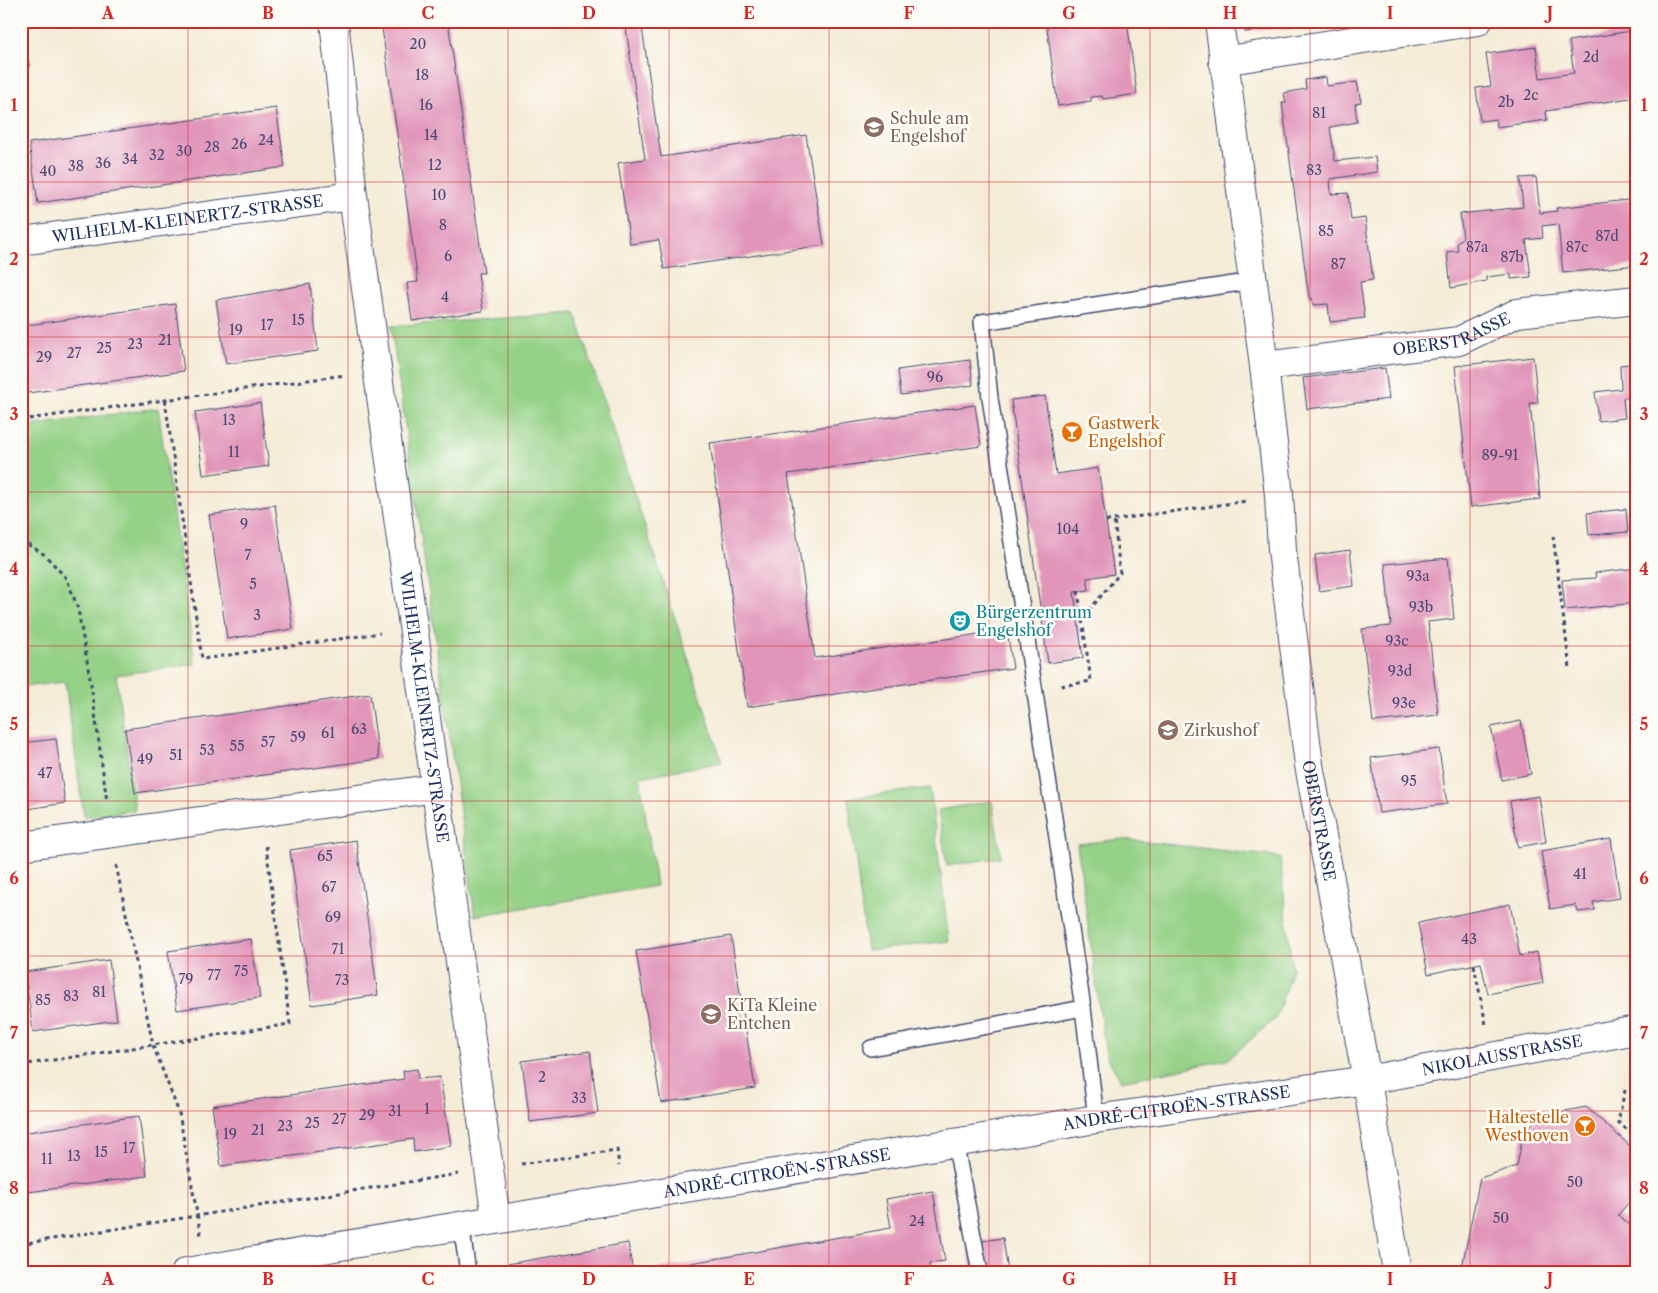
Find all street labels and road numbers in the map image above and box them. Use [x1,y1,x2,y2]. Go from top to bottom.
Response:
street label: WILHELM-KLEINERTZ-STRASSE [50,190,324,247]
street label: OBERSTRASSE [1391,308,1513,359]
street label: WILHELM-KLEINERTZ-STRASSE [395,569,453,844]
street label: OBERSTRASSE [1298,759,1340,882]
street label: NIKOLAUSSTRASSE [1420,1030,1584,1080]
street label: ANDRÉ-CITROËN-STRASSE [1060,1081,1292,1135]
street label: ANDRÉ-CITROËN-STRASSE [661,1144,892,1202]

